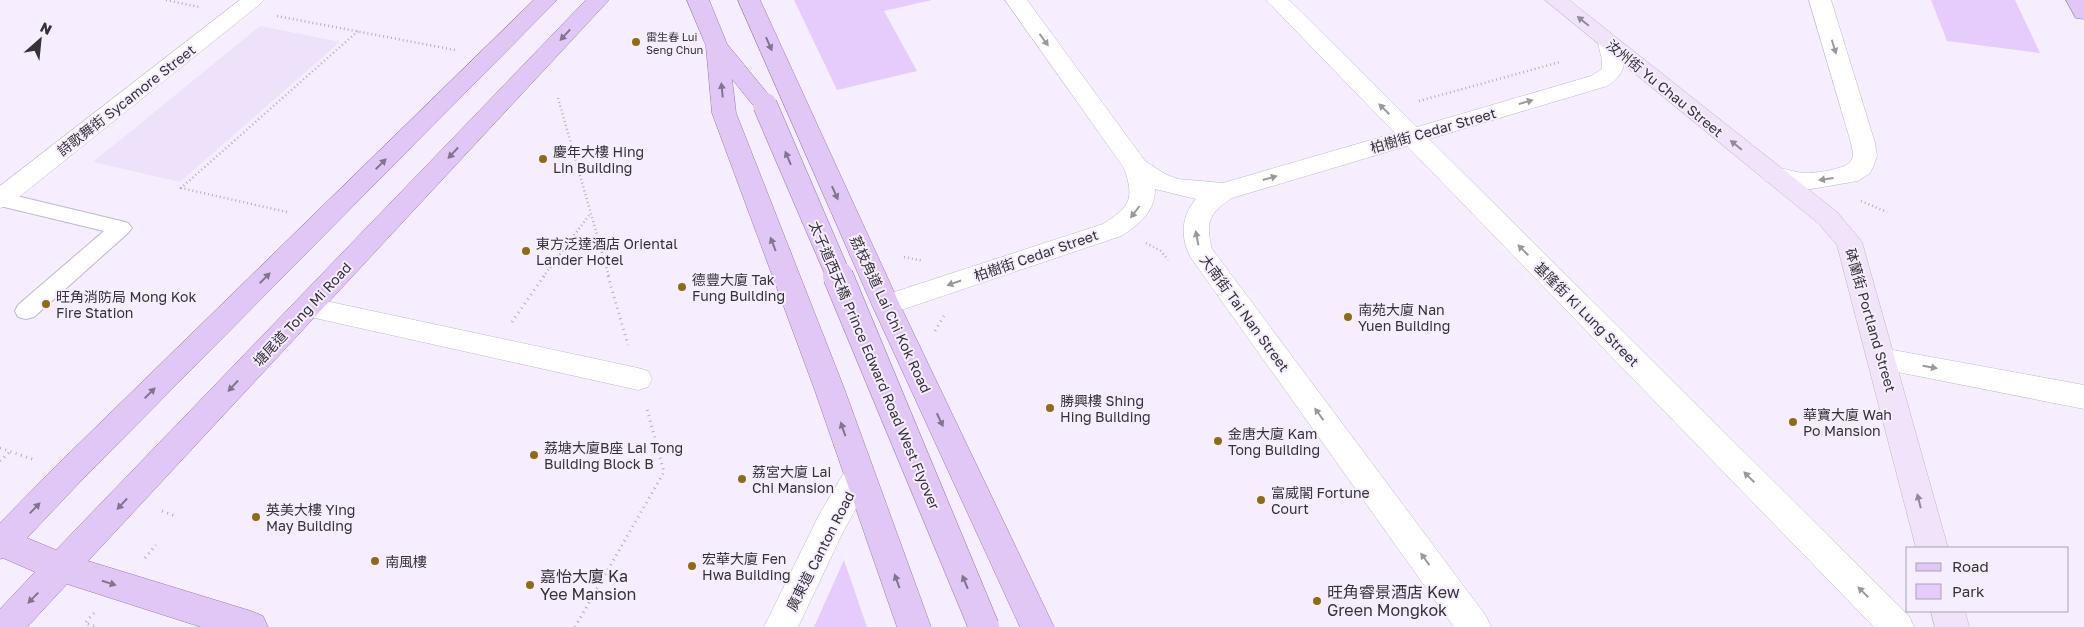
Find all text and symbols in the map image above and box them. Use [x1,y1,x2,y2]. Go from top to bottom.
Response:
north arrow [15,15,65,65]
one-way arrow [1576,16,1589,27]
text: N [38,18,55,38]
one-way arrow [559,29,571,41]
place label: 雷生春 Lui Seng Chun [646,30,703,56]
one-way arrow [1039,33,1050,46]
marker: 雷生春 Lui Seng Chun [630,36,642,48]
street label: 汝州街 Yu Chau Street [1603,36,1727,140]
one-way arrow [765,37,773,51]
one-way arrow [1830,39,1838,54]
street label: 詩歌舞街 Sycamore Street [54,41,198,159]
one-way arrow [718,82,726,98]
one-way arrow [1519,98,1534,106]
one-way arrow [1379,103,1391,115]
street label: 柏樹街 Cedar Street [1368,104,1498,156]
one-way arrow [1730,139,1743,150]
place label: 慶年大樓 Hing Lin Building [553,143,644,176]
one-way arrow [447,147,459,159]
one-way arrow [783,151,791,165]
marker: 慶年大樓 Hing Lin Building [537,153,549,165]
one-way arrow [375,158,387,170]
one-way arrow [1262,174,1277,182]
one-way arrow [1818,175,1834,183]
one-way arrow [831,186,839,200]
one-way arrow [1130,205,1141,218]
street label: 太子道西天橋 Prince Edward Road West Flyover [806,218,944,512]
street label: 柏樹街 Cedar Street [972,226,1100,284]
one-way arrow [1192,230,1200,246]
street label: 荔枝角道 Lai Chi Kok Road [847,233,935,395]
place label: 東方泛達酒店 Oriental Lander Hotel [536,235,678,268]
one-way arrow [769,236,777,251]
one-way arrow [1518,244,1530,256]
marker: 東方泛達酒店 Oriental Lander Hotel [520,245,532,257]
street label: 砵蘭街 Portland Street [1842,246,1900,394]
street label: 大南街 Tai Nan Street [1197,251,1293,375]
street label: 基隆街 Ki Lung Street [1531,258,1643,370]
street label: 塘尾道 Tong Mi Road [250,259,354,369]
place label: 德豐大廈 Tak Fung Building [692,271,785,304]
one-way arrow [259,272,271,284]
one-way arrow [946,280,961,287]
marker: 德豐大廈 Tak Fung Building [676,281,688,293]
place label: 旺角消防局 Mong Kok Fire Station [56,288,196,321]
marker: 旺角消防局 Mong Kok Fire Station [40,298,52,310]
place label: 南苑大廈 Nan Yuen Building [1358,301,1450,334]
marker: 南苑大廈 Nan Yuen Building [1342,311,1354,323]
one-way arrow [1922,364,1938,372]
one-way arrow [227,379,239,391]
one-way arrow [144,387,156,399]
place label: 勝興樓 Shing Hing Building [1060,392,1151,425]
marker: 勝興樓 Shing Hing Building [1044,402,1056,414]
place label: 華寶大廈 Wah Po Mansion [1803,406,1892,439]
one-way arrow [1314,407,1324,421]
one-way arrow [936,413,944,427]
marker: 華寶大廈 Wah Po Mansion [1787,416,1799,428]
one-way arrow [839,421,846,436]
place label: 金唐大廈 Kam Tong Building [1228,425,1320,458]
marker: 金唐大廈 Kam Tong Building [1212,435,1224,447]
place label: 荔塘大廈B座 Lai Tong Building Block B [544,439,683,472]
marker: 荔塘大廈B座 Lai Tong Building Block B [528,449,540,461]
place label: 荔宮大廈 Lai Chi Mansion [752,463,834,496]
one-way arrow [1743,471,1755,483]
marker: 荔宮大廈 Lai Chi Mansion [736,473,748,485]
place label: 富威閣 Fortune Court [1271,484,1370,517]
street label: 廣東道 Canton Road [783,488,857,614]
marker: 富威閣 Fortune Court [1255,494,1267,506]
one-way arrow [1915,494,1923,509]
one-way arrow [116,497,127,510]
place label: 英美大樓 Ying May Building [266,501,355,534]
one-way arrow [29,502,41,514]
marker: 英美大樓 Ying May Building [250,511,262,523]
legend [1906,547,2069,612]
place label: 宏華大廈 Fen Hwa Building [702,550,791,583]
one-way arrow [1420,552,1430,566]
place label: 南風樓 [385,553,427,570]
marker: 南風樓 [369,555,381,567]
text: Road [1952,557,1989,575]
marker: 宏華大廈 Fen Hwa Building [686,560,698,572]
place label: 嘉怡大廈 Ka Yee Mansion [540,566,636,604]
one-way arrow [893,573,901,588]
one-way arrow [961,575,969,589]
marker: 嘉怡大廈 Ka Yee Mansion [524,579,536,591]
one-way arrow [101,580,116,587]
place label: 旺角睿景酒店 Kew Green Mongkok [1327,582,1460,620]
text: Park [1952,582,1985,600]
one-way arrow [1857,587,1869,599]
one-way arrow [28,591,40,603]
marker: 旺角睿景酒店 Kew Green Mongkok [1311,595,1323,607]

